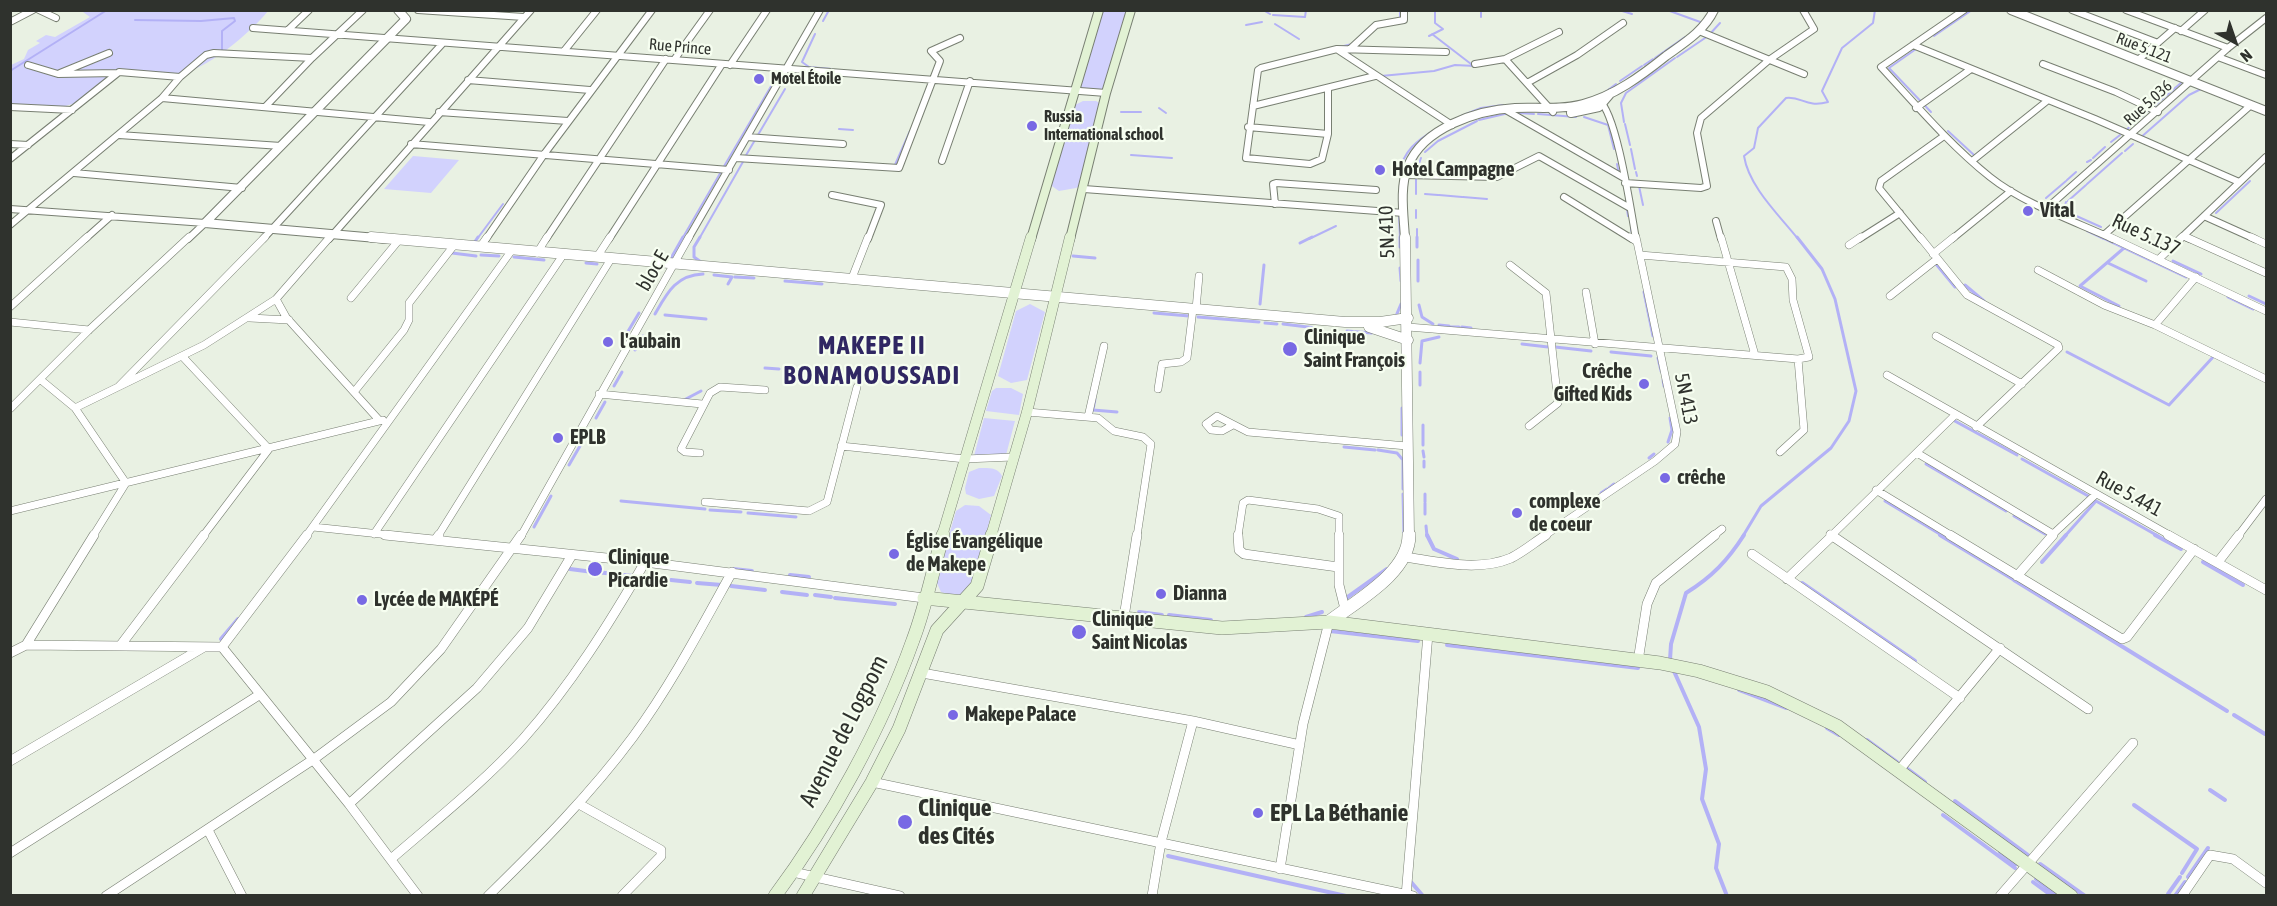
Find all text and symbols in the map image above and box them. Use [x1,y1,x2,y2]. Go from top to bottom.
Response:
north arrow [2205,12,2265,72]
street label: Rue 5.121 [2113,29,2175,67]
street label: Rue Prince [648,35,712,59]
text: N [2237,46,2256,66]
place label: Motel Étoile [771,69,841,89]
marker: Motel Étoile [752,72,766,86]
street label: Rue 5.036 [2120,76,2176,130]
place label: Russia International school [1044,107,1164,145]
marker: Russia International school [1025,119,1039,133]
place label: Hotel Campagne [1392,158,1515,182]
marker: Hotel Campagne [1373,163,1387,177]
place label: Vital [2040,199,2075,223]
marker: Vital [2021,204,2035,218]
street label: 5N.410 [1374,205,1400,259]
street label: Rue 5.137 [2108,209,2184,261]
street label: bloc E [632,247,674,295]
place label: Clinique Saint François [1304,326,1405,373]
place label: l'aubain [620,330,681,354]
district label: MAKEPE II BONAMOUSSADI [783,330,961,392]
marker: l'aubain [601,335,615,349]
marker: Clinique Saint François [1281,340,1299,358]
place label: Crêche Gifted Kids [1554,360,1632,407]
street label: 5N 413 [1669,371,1703,427]
marker: Crêche Gifted Kids [1637,377,1651,391]
place label: EPLB [570,426,606,450]
marker: EPLB [551,431,565,445]
place label: crêche [1677,466,1725,490]
street label: Rue 5.441 [2091,466,2167,522]
marker: crêche [1658,471,1672,485]
place label: complexe de coeur [1529,490,1601,537]
marker: complexe de coeur [1510,506,1524,520]
place label: Église Évangélique de Makepe [906,530,1043,577]
place label: Clinique Picardie [608,546,669,593]
marker: Église Évangélique de Makepe [887,547,901,561]
marker: Clinique Picardie [586,560,604,578]
place label: Dianna [1173,582,1227,606]
marker: Dianna [1154,587,1168,601]
place label: Lycée de MAKÉPÉ [374,588,499,612]
marker: Lycée de MAKÉPÉ [355,593,369,607]
place label: Clinique Saint Nicolas [1092,608,1187,655]
marker: Clinique Saint Nicolas [1070,623,1088,641]
street label: Avenue de Logpom [793,650,895,812]
place label: Makepe Palace [965,703,1076,727]
marker: Makepe Palace [946,708,960,722]
place label: Clinique des Cités [918,794,994,850]
place label: EPL La Béthanie [1270,799,1408,827]
marker: EPL La Béthanie [1251,806,1265,820]
marker: Clinique des Cités [896,813,914,831]

